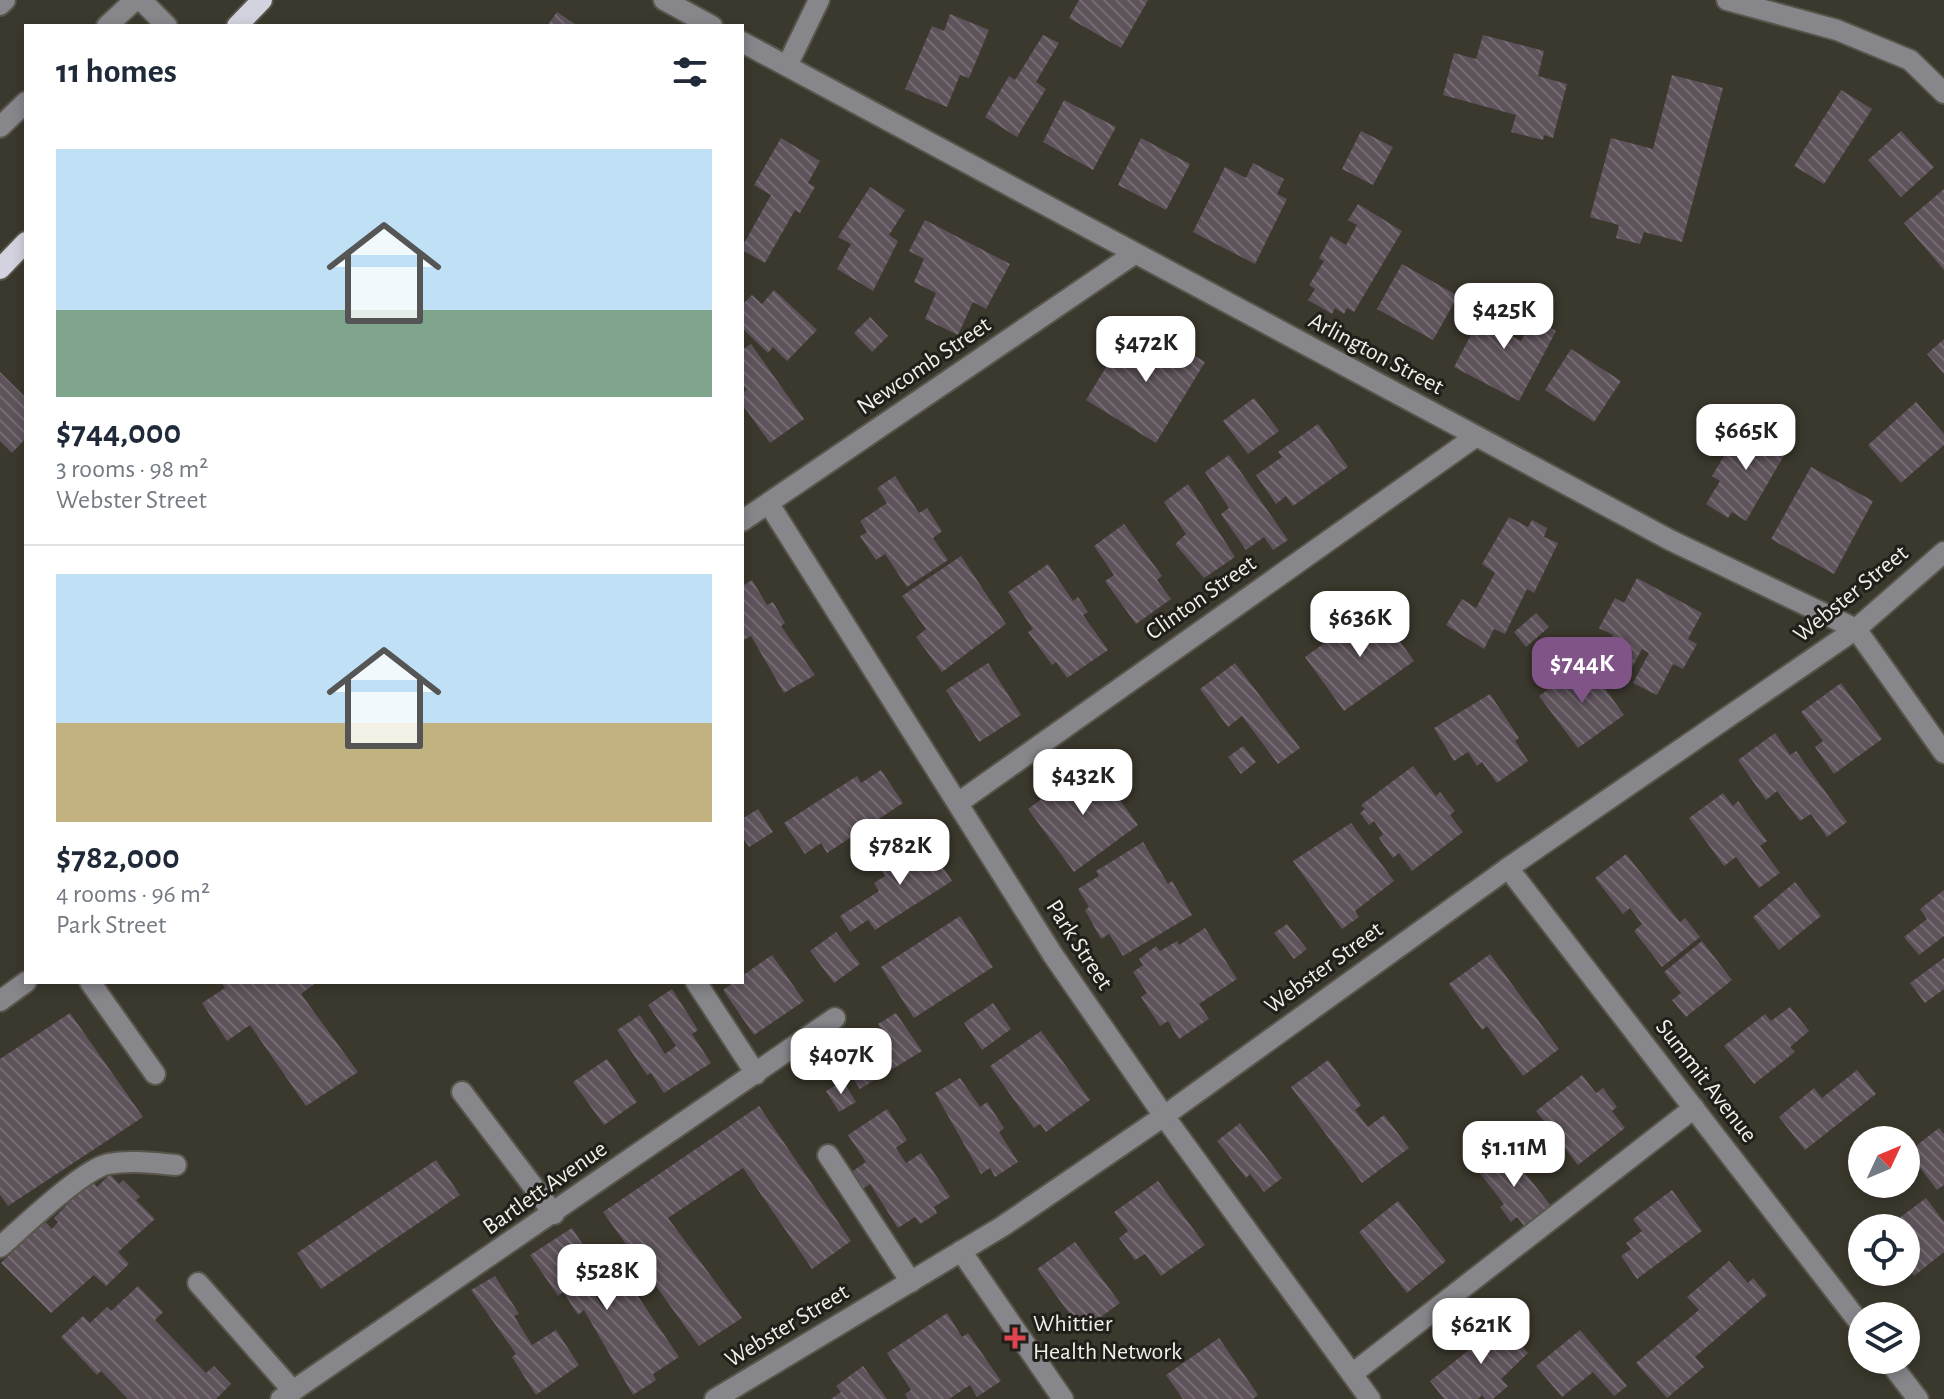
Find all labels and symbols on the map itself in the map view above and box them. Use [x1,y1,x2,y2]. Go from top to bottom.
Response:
pin: $425K [1448,283,1560,351]
street label: Arlington Street [1305,308,1448,400]
street label: Newcomb Street [853,312,995,419]
pin: $472K [1090,316,1202,384]
pin: $665K [1690,404,1802,472]
street label: Webster Street [1789,541,1913,647]
street label: Clinton Street [1142,551,1261,645]
pin: $636K [1304,591,1416,659]
pin: $744K [1526,637,1638,705]
pin: $432K [1027,749,1139,817]
pin: $782K [844,819,956,887]
street label: Park Street [1041,896,1117,995]
street label: Webster Street [1261,917,1388,1019]
street label: Summit Avenue [1651,1015,1761,1147]
pin: $407K [785,1028,897,1096]
pin: $1.11M [1449,1121,1579,1189]
north arrow [1848,1126,1920,1198]
street label: Bartlett Avenue [479,1136,611,1240]
pin: $528K [551,1244,663,1312]
street label: Webster Street [721,1280,853,1372]
pin: $621K [1425,1298,1537,1366]
place label: Whittier Health Network [1033,1312,1182,1364]
marker: Whittier Health Network [1004,1327,1026,1349]

